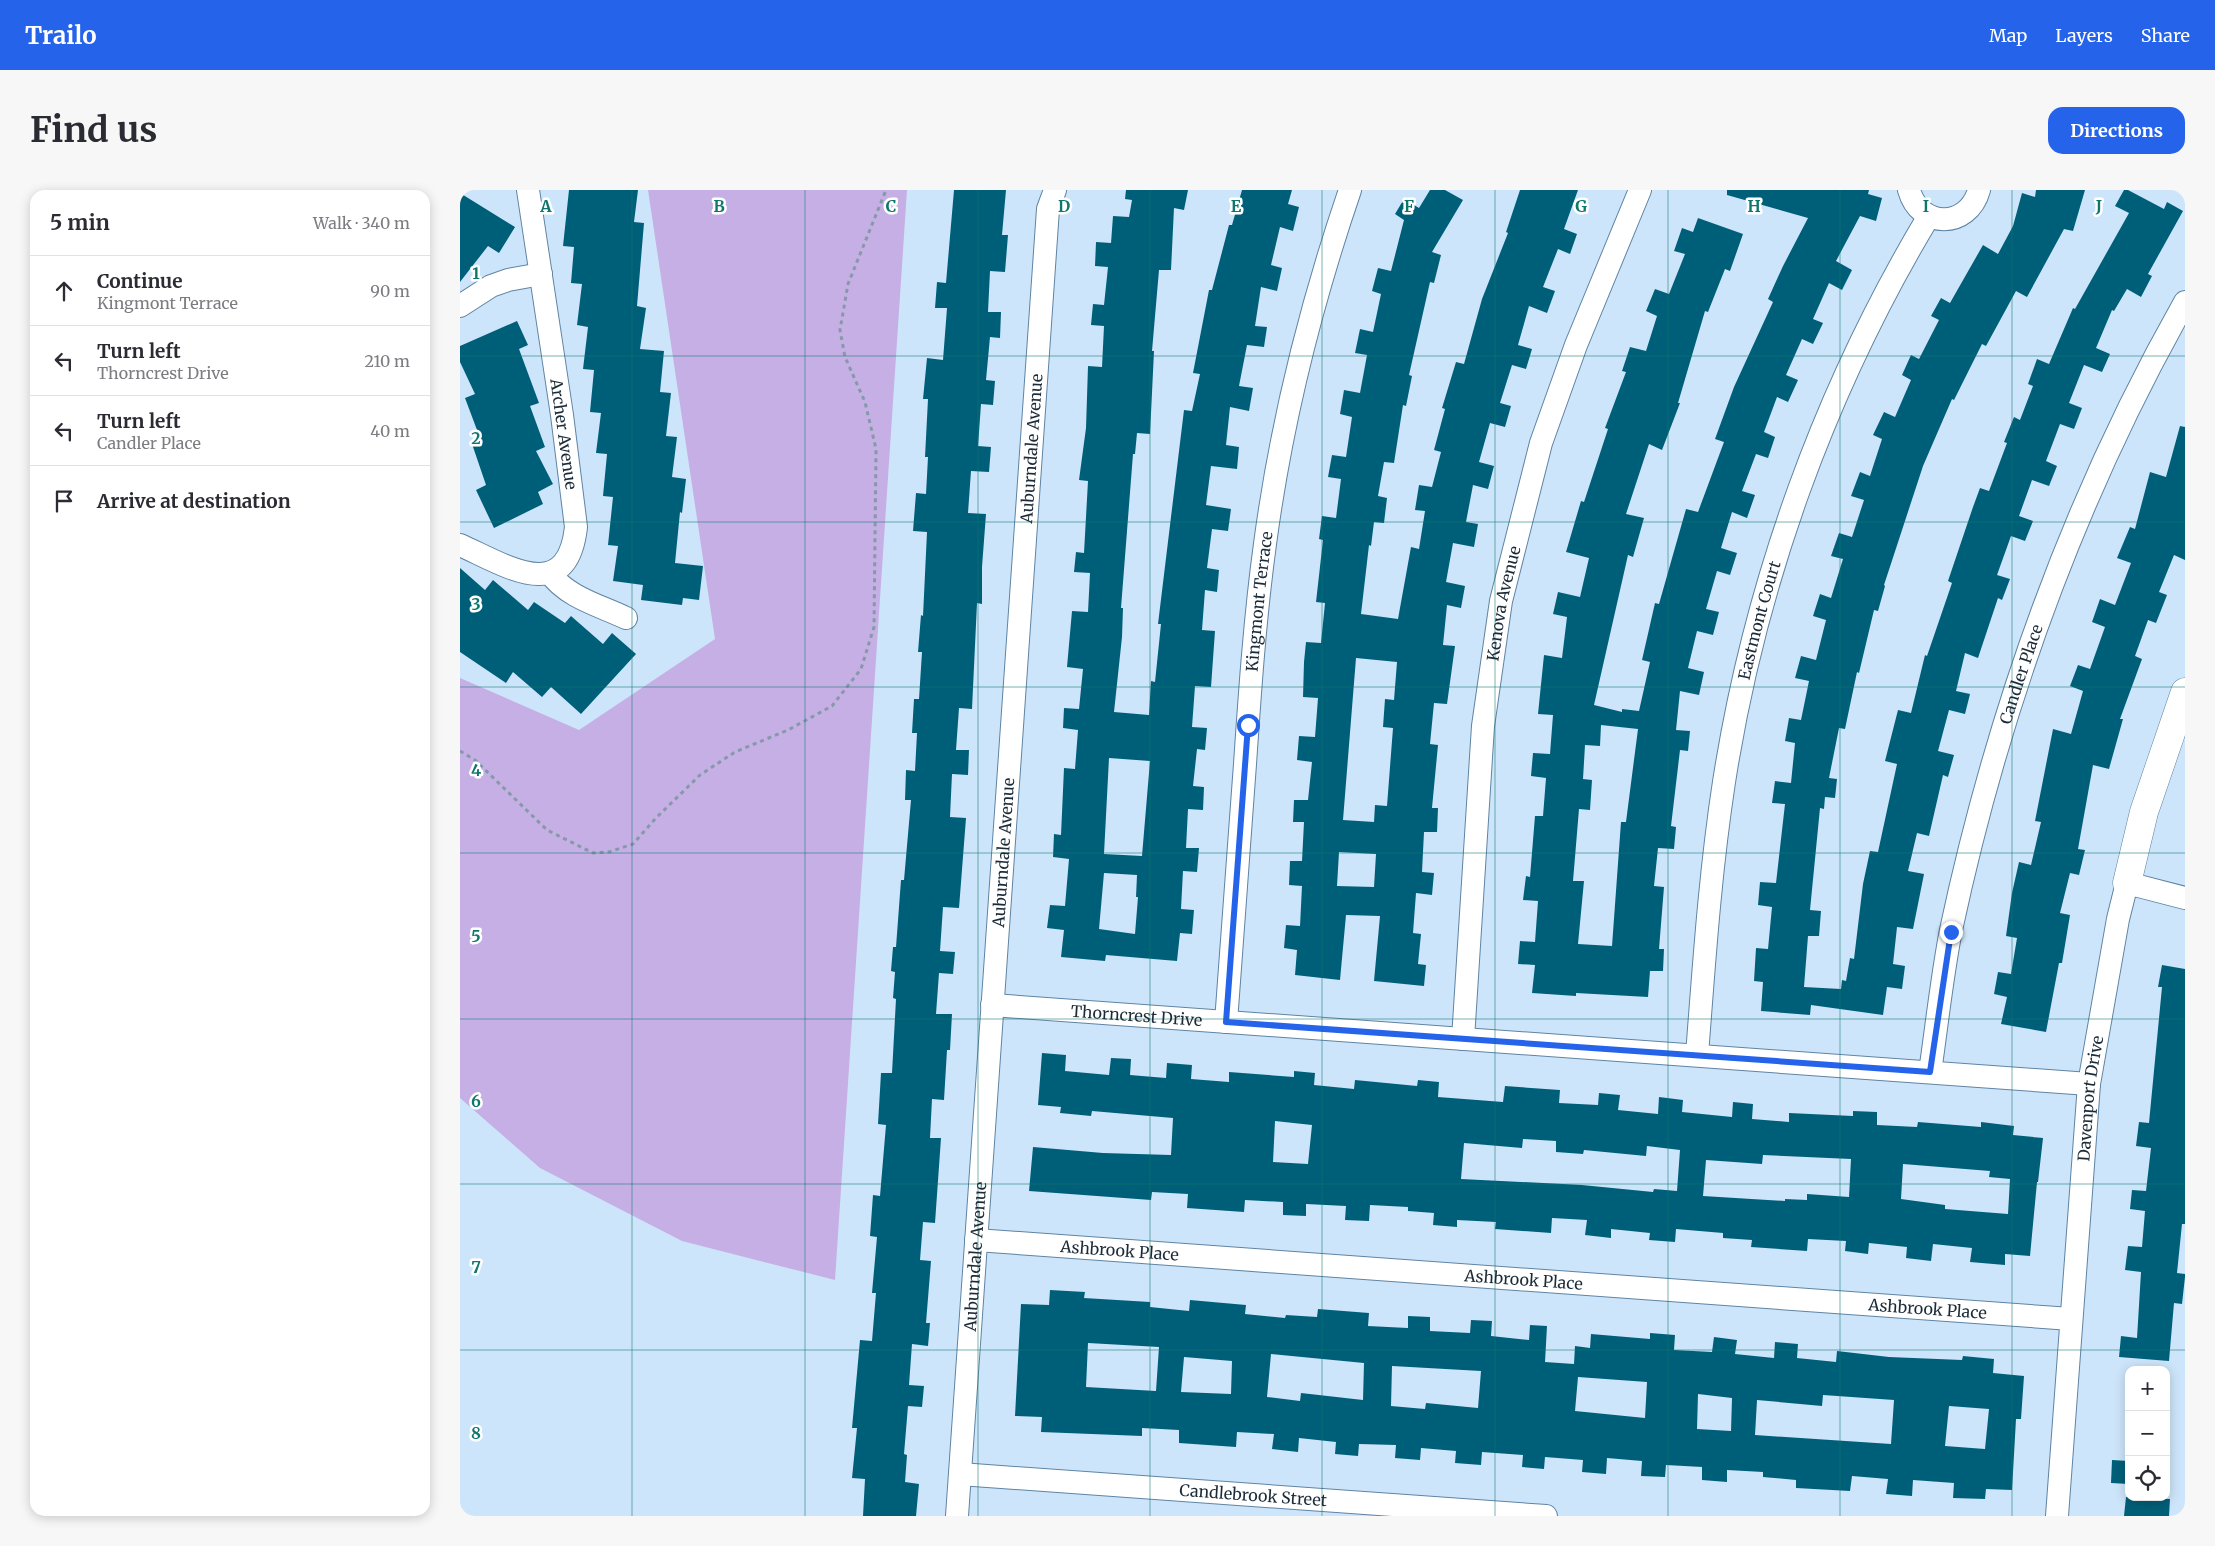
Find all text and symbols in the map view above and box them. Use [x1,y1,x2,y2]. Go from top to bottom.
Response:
text: Trailo [25,20,97,51]
text: Map [1989,24,2027,47]
text: Layers [2055,24,2113,47]
text: Share [2141,24,2190,47]
button: Directions [2048,107,2185,154]
text: Find us [30,108,157,152]
text: A [539,196,552,216]
text: B [713,196,725,216]
text: C [886,196,896,216]
text: D [1058,196,1070,216]
text: E [1231,196,1242,216]
text: F [1404,196,1414,216]
text: G [1575,196,1587,216]
text: H [1747,196,1761,216]
text: I [1923,196,1929,216]
text: J [2095,196,2102,216]
text: 5 min [50,209,110,236]
text: Walk · 340 m [313,213,410,233]
text: 1 [472,263,480,283]
text: Continue [97,269,183,293]
icon: ahead [50,277,78,305]
text: 90 m [370,281,410,301]
text: Kingmont Terrace [97,293,238,313]
text: Turn left [97,339,181,363]
icon: left [50,347,78,375]
text: 210 m [365,351,410,371]
text: Thorncrest Drive [97,363,229,383]
street label: Auburndale Avenue [1016,373,1047,525]
street label: Archer Avenue [546,376,582,491]
text: Turn left [97,409,181,433]
icon: left [50,417,78,445]
text: 40 m [370,421,410,441]
text: 2 [471,428,481,448]
text: Candler Place [97,433,201,453]
icon: arrive [50,487,78,515]
text: Arrive at destination [97,489,291,513]
street label: Kingmont Terrace [1242,530,1277,672]
street label: Kenova Avenue [1482,544,1525,662]
street label: Eastmont Court [1734,558,1785,682]
text: 3 [471,594,481,614]
street label: Candler Place [1995,622,2047,726]
route start [1237,714,1260,737]
text: 4 [471,760,481,780]
street label: Auburndale Avenue [988,777,1018,929]
route end [1940,921,1963,944]
text: 5 [471,926,481,946]
street label: Thorncrest Drive [1070,1001,1203,1030]
street label: Davenport Drive [2073,1034,2107,1162]
text: 6 [471,1091,481,1111]
street label: Auburndale Avenue [960,1181,990,1333]
street label: Ashbrook Place [1059,1236,1179,1265]
text: 7 [471,1257,481,1277]
street label: Ashbrook Place [1463,1265,1583,1294]
street label: Ashbrook Place [1867,1294,1987,1323]
map controls [2125,1366,2170,1501]
button: + [2125,1366,2170,1411]
button: − [2125,1411,2170,1456]
text: 8 [471,1423,481,1443]
button: locate [2125,1456,2170,1501]
street label: Candlebrook Street [1179,1480,1328,1510]

